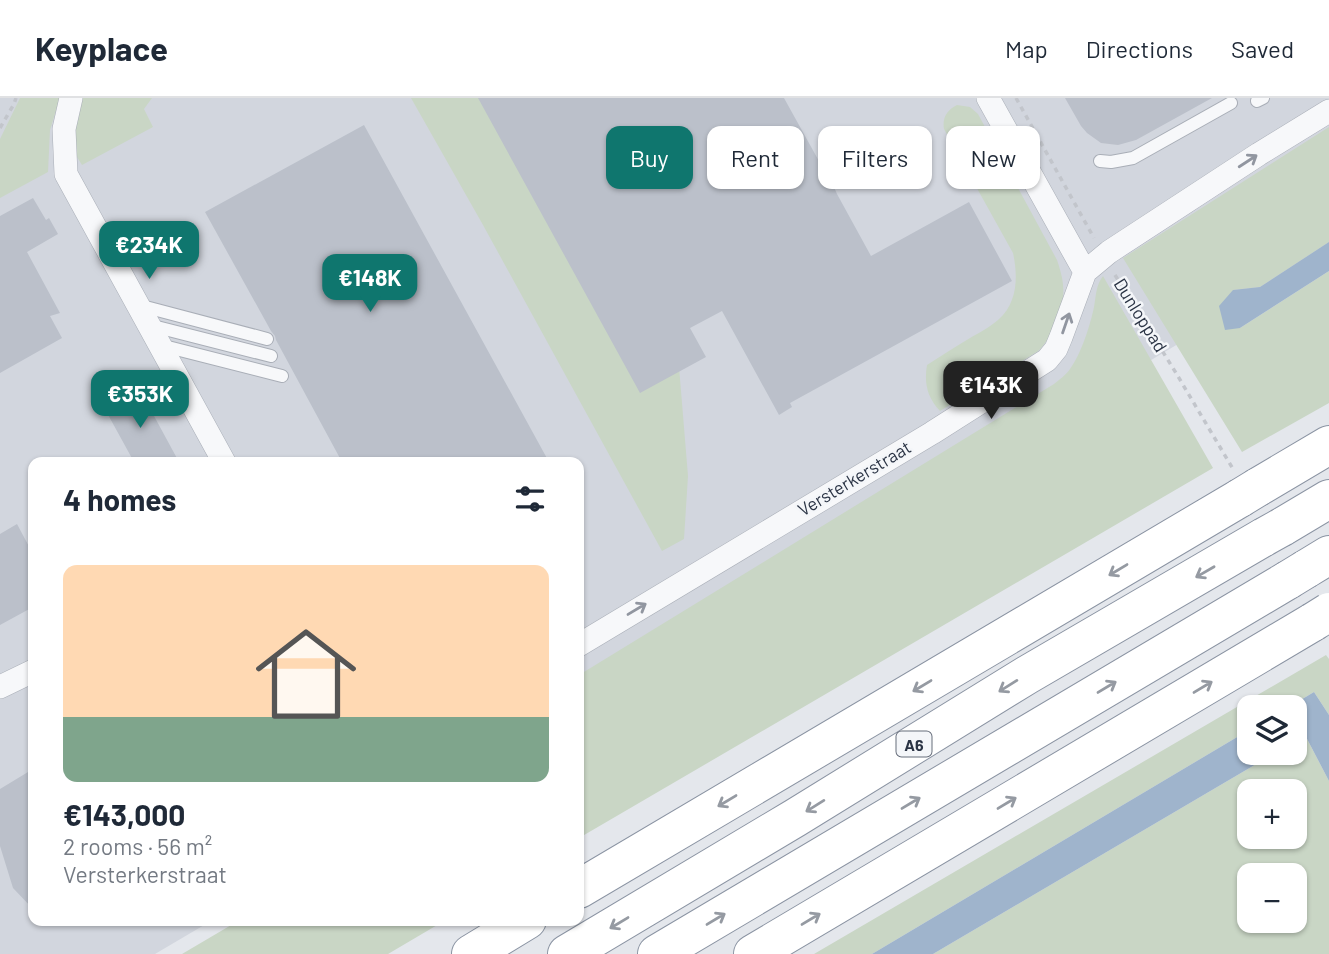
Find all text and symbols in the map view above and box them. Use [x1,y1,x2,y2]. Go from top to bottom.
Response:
text: Keyplace [35,28,168,68]
text: Map [1005,34,1048,63]
text: Directions [1086,34,1193,63]
text: Saved [1231,34,1294,63]
chip: Buy [606,126,693,189]
chip: Rent [707,126,804,189]
chip: Filters [818,126,932,189]
chip: New [946,126,1040,189]
one-way arrow [1238,154,1257,168]
pin: €234K [100,222,198,281]
text: €234K [115,230,183,258]
pin: €148K [321,254,419,314]
text: €148K [338,263,402,291]
street label: Dunloppad [1110,274,1172,356]
one-way arrow [1060,312,1073,334]
pin: €143K [942,362,1040,421]
pin: €353K [91,370,189,430]
text: €143K [959,370,1023,398]
text: €353K [107,379,173,407]
street label: Versterkerstraat [793,436,915,520]
icon: filters [511,480,549,518]
text: 4 homes [63,481,176,517]
one-way arrow [1109,563,1129,577]
one-way arrow [1195,565,1215,579]
one-way arrow [627,602,647,616]
icon: home [243,611,369,737]
one-way arrow [913,679,933,693]
one-way arrow [999,680,1019,694]
one-way arrow [1097,680,1117,694]
one-way arrow [1192,680,1212,694]
map controls [1237,695,1307,933]
button: layers [1237,695,1307,765]
road number: A6 [897,732,932,757]
button: + [1237,779,1307,849]
one-way arrow [717,795,737,809]
text: €143,000 [63,796,185,832]
one-way arrow [901,796,921,810]
one-way arrow [997,796,1017,810]
one-way arrow [805,800,825,814]
text: 2 rooms · 56 m² [63,832,212,860]
text: Versterkerstraat [63,860,227,888]
button: − [1237,863,1307,933]
one-way arrow [705,912,725,926]
one-way arrow [801,912,821,926]
one-way arrow [610,916,630,930]

